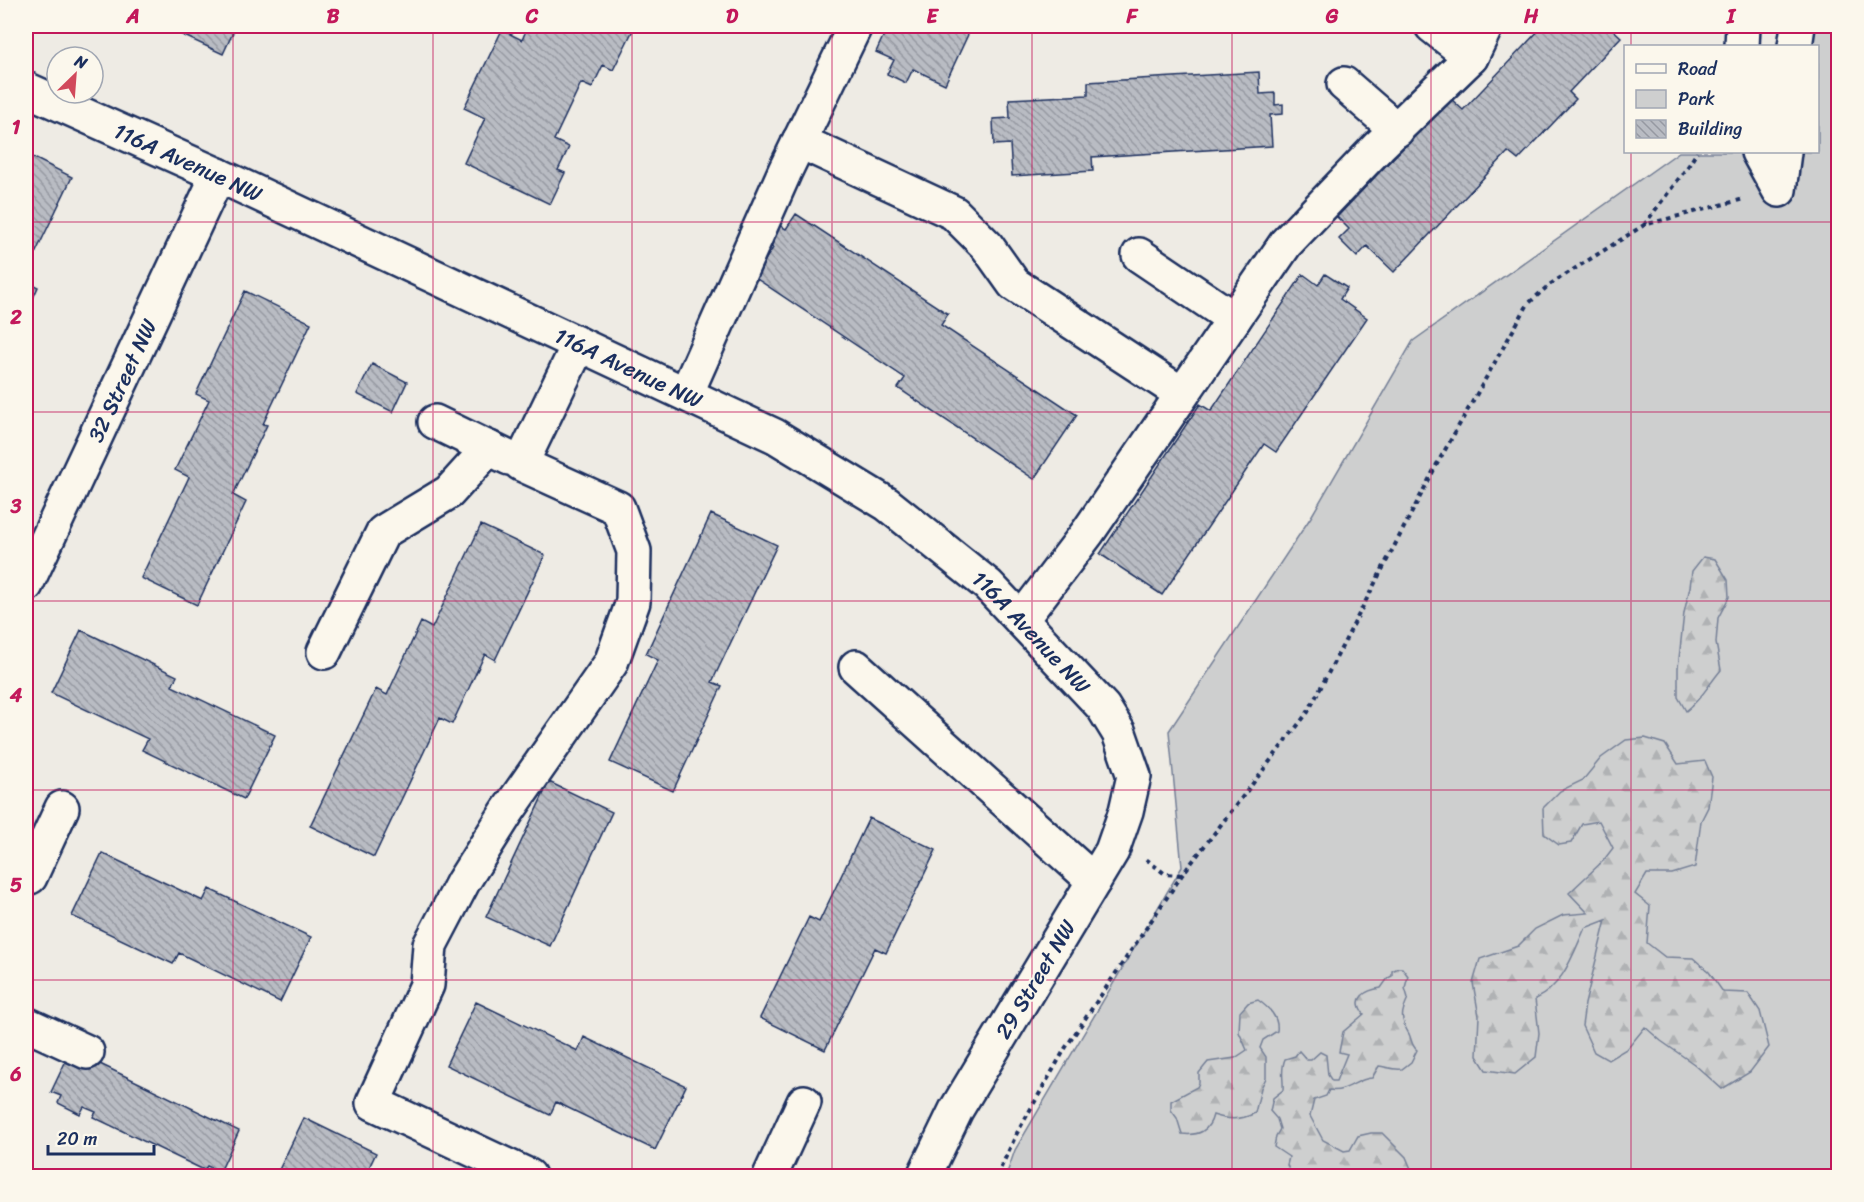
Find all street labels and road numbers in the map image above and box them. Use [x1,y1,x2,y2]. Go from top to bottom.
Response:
street label: 116A Avenue NW [107,112,270,214]
street label: 32 Street NW [76,311,168,449]
street label: 116A Avenue NW [548,316,710,420]
street label: 116A Avenue NW [963,560,1101,704]
street label: 29 Street NW [984,911,1087,1047]

